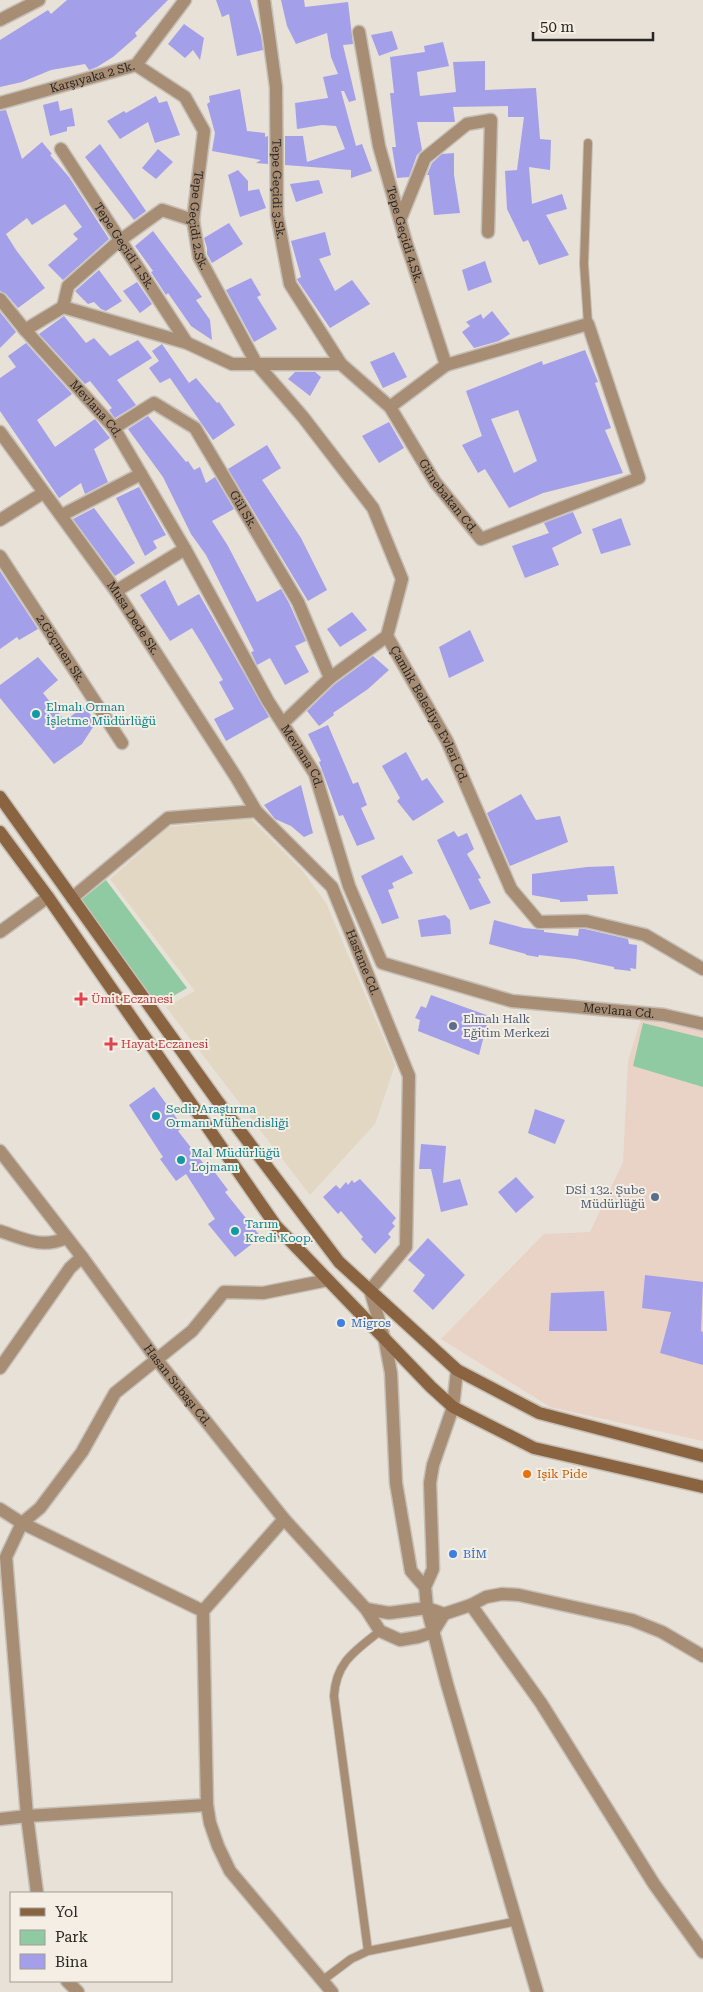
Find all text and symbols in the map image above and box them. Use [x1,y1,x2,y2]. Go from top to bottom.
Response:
scale bar [533,10,653,42]
text: 50 m [540,18,575,36]
street label: Karşıyaka 2 Sk. [48,59,137,96]
street label: Tepe Geçidi 3.Sk. [269,139,288,240]
street label: Tepe Geçidi 2.Sk. [186,170,212,272]
street label: Tepe Geçidi 4.Sk. [384,184,426,285]
street label: Tepe Geçidi 1.Sk. [91,200,158,292]
street label: Mevlana Cd. [67,377,125,440]
street label: Günebakan Cd. [416,456,481,536]
street label: Gül Sk. [227,488,260,531]
street label: Musa Dede Sk. [104,578,163,658]
street label: 2.Göçmen Sk. [33,612,88,686]
street label: Çamlık Belediye Evleri Cd. [387,643,471,785]
place label: Elmalı Orman İşletme Müdürlüğü [46,700,157,728]
marker: Elmalı Orman İşletme Müdürlüğü [30,708,42,720]
street label: Mevlana Cd. [278,722,326,790]
street label: Hastane Cd. [343,927,382,997]
place label: Ümit Eczanesi [91,992,173,1006]
marker: Ümit Eczanesi [75,993,87,1005]
street label: Mevlana Cd. [582,1001,655,1021]
place label: Elmalı Halk Eğitim Merkezi [463,1012,550,1040]
marker: Elmalı Halk Eğitim Merkezi [447,1020,459,1032]
place label: Hayat Eczanesi [121,1037,208,1051]
marker: Hayat Eczanesi [105,1038,117,1050]
place label: Sedir Araştırma Ormanı Mühendisliği [166,1102,289,1130]
marker: Sedir Araştırma Ormanı Mühendisliği [150,1110,162,1122]
place label: Mal Müdürlüğü Lojmanı [191,1146,281,1174]
marker: Mal Müdürlüğü Lojmanı [175,1154,187,1166]
place label: DSİ 132. Şube Müdürlüğü [565,1183,646,1211]
marker: DSİ 132. Şube Müdürlüğü [649,1191,661,1203]
place label: Tarım Kredi Koop. [245,1217,313,1245]
marker: Tarım Kredi Koop. [229,1225,241,1237]
place label: Migros [351,1316,391,1330]
marker: Migros [335,1317,347,1329]
street label: Hasan Subaşı Cd. [141,1342,214,1429]
place label: Işik Pide [537,1467,588,1481]
marker: Işik Pide [521,1468,533,1480]
place label: BİM [463,1547,487,1561]
marker: BİM [447,1548,459,1560]
legend [10,1892,172,1982]
text: Yol [55,1903,78,1921]
text: Park [55,1928,89,1946]
text: Bina [55,1953,88,1971]

